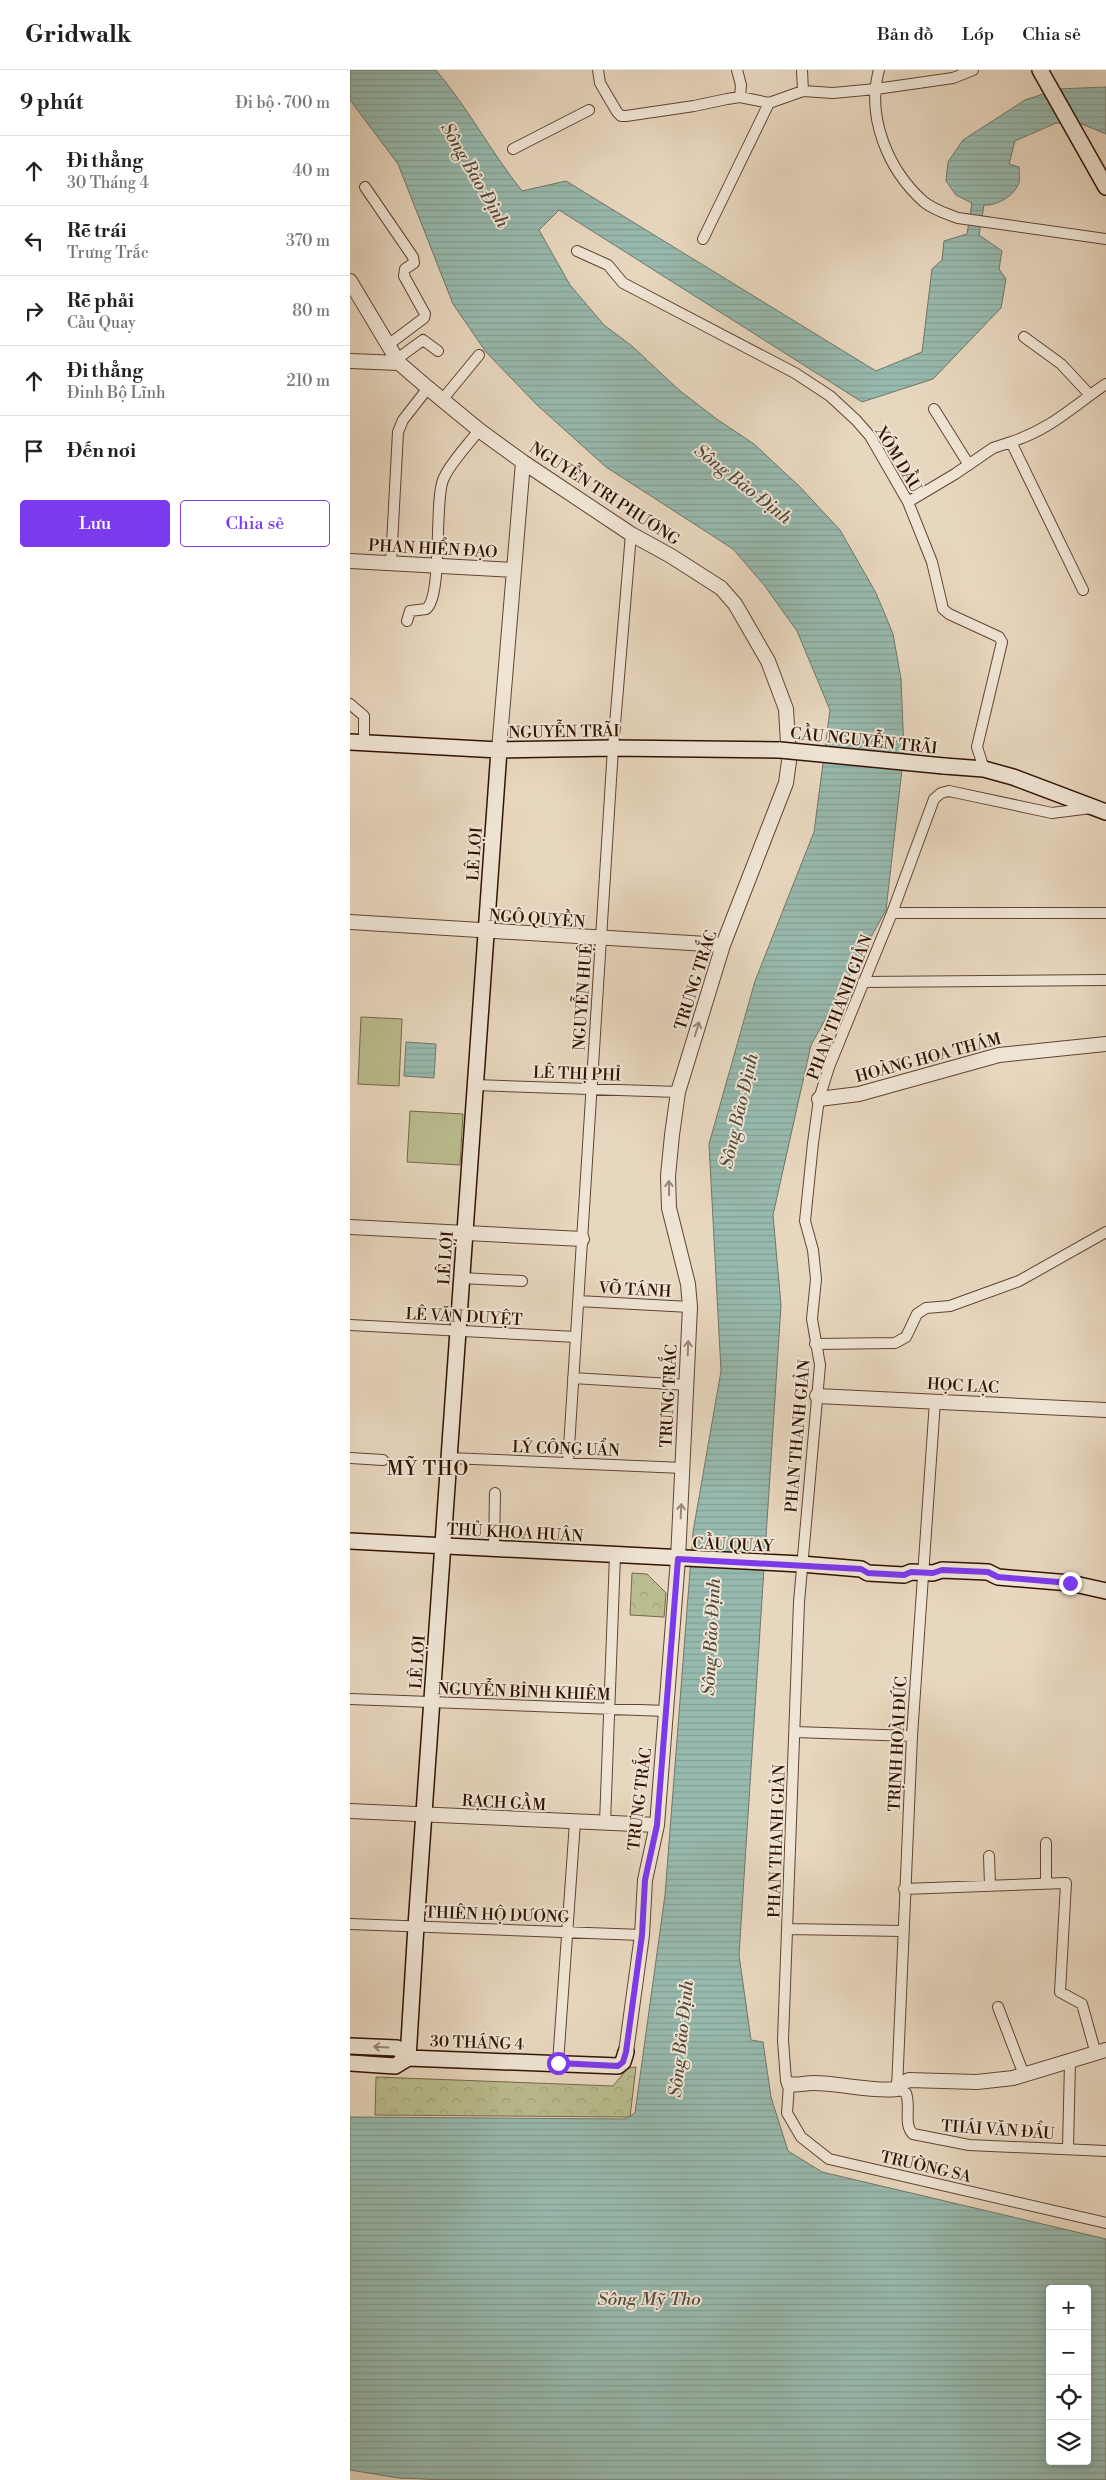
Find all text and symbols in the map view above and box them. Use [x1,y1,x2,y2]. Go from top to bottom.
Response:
text: Gridwalk [25,20,132,50]
text: Bản đồ [877,23,934,46]
text: Lớp [962,23,994,46]
text: Chia sẻ [1022,23,1081,46]
text: 9 phút [20,90,83,116]
text: Đi bộ · 700 m [235,93,330,113]
water label: Sông Bảo Định [435,119,514,233]
text: Đi thẳng [67,149,143,173]
icon: ahead [20,157,48,185]
text: 40 m [293,161,330,181]
text: 30 Tháng 4 [67,173,149,193]
text: Rẽ trái [67,219,127,243]
icon: left [20,227,48,255]
text: 370 m [286,231,330,251]
text: Trưng Trắc [67,243,149,263]
text: Rẽ phải [67,289,134,313]
icon: right [20,297,48,325]
text: 80 m [292,301,330,321]
text: Cầu Quay [67,313,136,333]
text: Đi thẳng [67,359,143,383]
icon: ahead [20,367,48,395]
text: 210 m [286,371,330,391]
text: Đinh Bộ Lĩnh [67,383,166,403]
street label: XÓM DẦU [870,420,929,496]
street label: NGUYỄN TRI PHƯƠNG [526,434,686,550]
icon: arrive [20,437,48,465]
text: Đến nơi [67,439,136,463]
water label: Sông Bảo Định [689,439,797,530]
button: Lưu [20,500,170,547]
button: Chia sẻ [180,500,330,547]
street label: PHAN HIỂN ĐẠO [368,532,498,562]
street label: NGUYỄN TRÃI [508,716,620,743]
street label: CẦU NGUYỄN TRÃI [789,718,939,759]
street label: LÊ LỢI [461,826,487,882]
street label: NGÔ QUYỀN [488,902,586,932]
street label: TRƯNG TRẮC [666,926,721,1033]
street label: PHAN THANH GIẢN [801,931,877,1083]
street label: NGUYỄN HUỆ [564,942,597,1051]
one-way arrow [693,1022,702,1038]
street label: HOÀNG HOA THÁM [853,1027,1003,1087]
water label: Sông Bảo Định [715,1050,764,1171]
street label: LÊ THỊ PHỈ [533,1060,621,1086]
one-way arrow [664,1181,674,1197]
street label: LÊ LỢI [432,1230,458,1286]
street label: VÕ TÁNH [597,1275,672,1302]
street label: LÊ VĂN DUYỆT [405,1302,523,1330]
one-way arrow [684,1341,693,1357]
street label: TRƯNG TRẮC [651,1343,682,1448]
street label: PHAN THANH GIẢN [779,1358,815,1514]
street label: HỌC LẠC [927,1374,999,1398]
street label: LÝ CÔNG UẨN [512,1433,620,1461]
district label: MỸ THO [387,1455,469,1481]
one-way arrow [676,1503,685,1519]
street label: THỦ KHOA HUÂN [446,1517,584,1547]
street label: CẦU QUAY [692,1530,775,1556]
route end [1059,1572,1082,1595]
water label: Sông Bảo Định [697,1577,726,1696]
street label: LÊ LỢI [404,1634,430,1690]
street label: NGUYỄN BỈNH KHIÊM [437,1674,611,1705]
street label: TRỊNH HOÀI ĐỨC [882,1676,912,1812]
street label: TRƯNG TRẮC [619,1746,656,1852]
street label: PHAN THANH GIẢN [762,1764,790,1918]
street label: RẠCH GẦM [461,1787,547,1815]
street label: THIÊN HỘ DƯƠNG [424,1900,570,1928]
water label: Sông Bảo Định [664,1978,699,2099]
street label: 30 THÁNG 4 [430,2029,525,2055]
one-way arrow [373,2043,389,2052]
route start [547,2052,570,2075]
street label: THÁI VĂN ĐẨU [940,2112,1056,2144]
street label: TRƯỜNG SA [878,2145,975,2187]
map controls [1046,2285,1091,2465]
button: + [1046,2285,1091,2330]
water label: Sông Mỹ Tho [597,2288,701,2311]
button: − [1046,2330,1091,2375]
button: locate [1046,2375,1091,2420]
button: layers [1046,2420,1091,2465]

